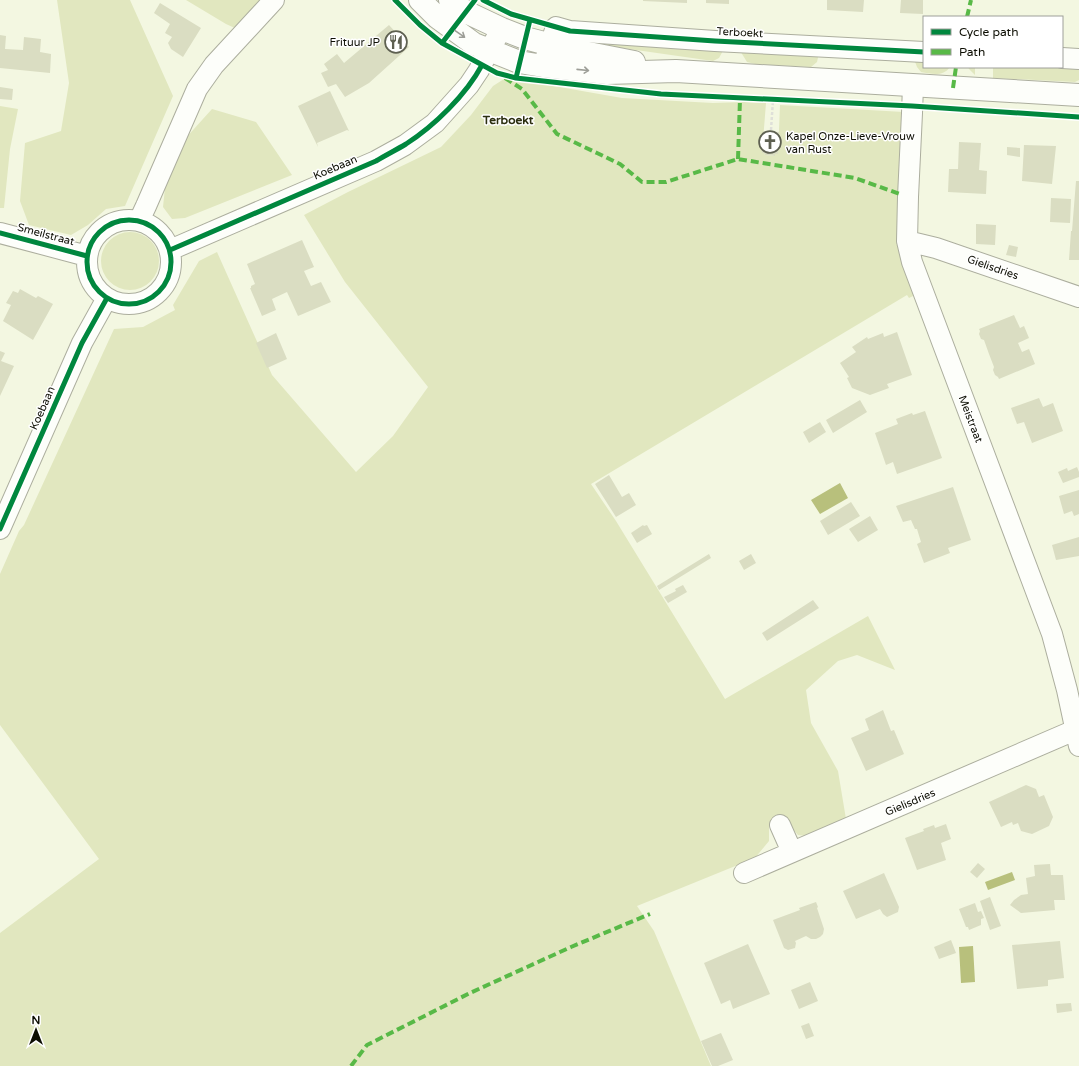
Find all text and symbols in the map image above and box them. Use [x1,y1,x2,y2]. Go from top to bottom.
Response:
legend [923,16,1063,68]
street label: Terboekt [716,25,764,40]
text: Cycle path [959,25,1018,39]
restaurant icon: Frituur JP [383,29,409,55]
one-way arrow [454,30,465,38]
place label: Frituur JP [329,36,380,49]
text: Path [959,45,985,59]
one-way arrow [576,66,589,74]
district label: Terboekt [482,113,534,127]
church icon: Kapel Onze-Lieve-Vrouw van Rust [757,129,783,155]
place label: Kapel Onze-Lieve-Vrouw van Rust [786,130,915,156]
street label: Koebaan [311,152,359,182]
street label: Smeilstraat [16,221,76,248]
street label: Gielisdries [965,253,1020,282]
street label: Koebaan [27,384,58,432]
street label: Meistraat [956,394,985,445]
street label: Gielisdries [883,786,937,819]
north arrow [16,1010,56,1050]
text: N [32,1014,40,1027]

